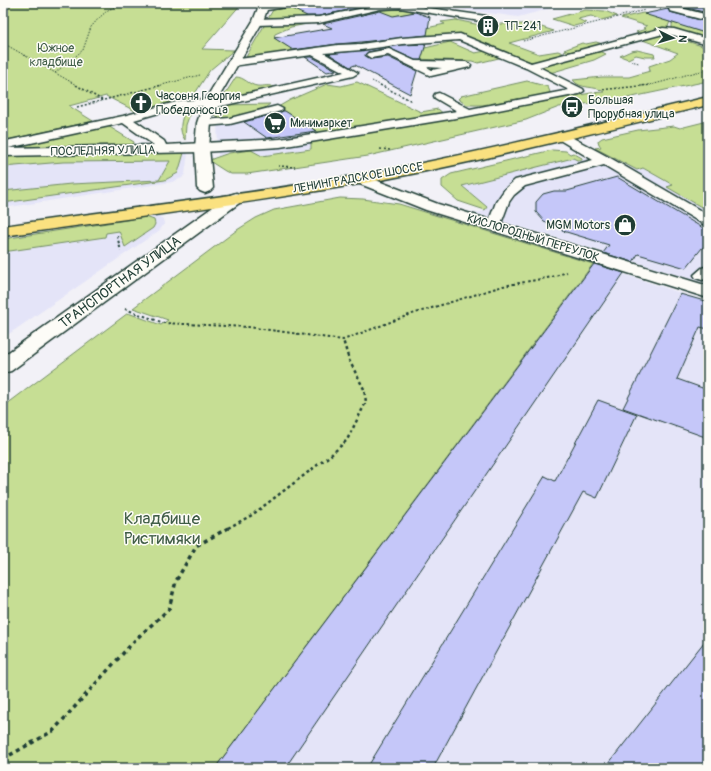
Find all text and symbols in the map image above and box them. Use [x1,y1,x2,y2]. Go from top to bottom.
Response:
building icon: ТП-241 [475,13,501,39]
north arrow [653,18,693,58]
place label: ТП-241 [504,19,541,34]
text: N [676,35,689,44]
park label: Южное кладбище [29,41,83,70]
place label: Часовня Георгия Победоносца [156,89,241,118]
church icon: Часовня Георгия Победоносца [128,90,154,116]
place label: Большая Прорубная улица [588,93,675,122]
bus stop icon: Большая Прорубная улица [559,94,585,120]
supermarket icon: Минимаркет [262,110,288,136]
place label: Минимаркет [290,116,353,131]
street label: ПОСЛЕДНЯЯ УЛИЦА [50,143,156,159]
street label: ЛЕНИНГРАДСКОЕ ШОССЕ [291,159,424,197]
street label: КИСЛОРОДНЫЙ ПЕРЕУЛОК [465,211,601,265]
shop icon: MGM Motors [612,212,638,238]
place label: MGM Motors [546,218,611,233]
street label: ТРАНСПОРТНАЯ УЛИЦА [56,232,184,332]
park label: Кладбище Ристимяки [124,508,201,549]

